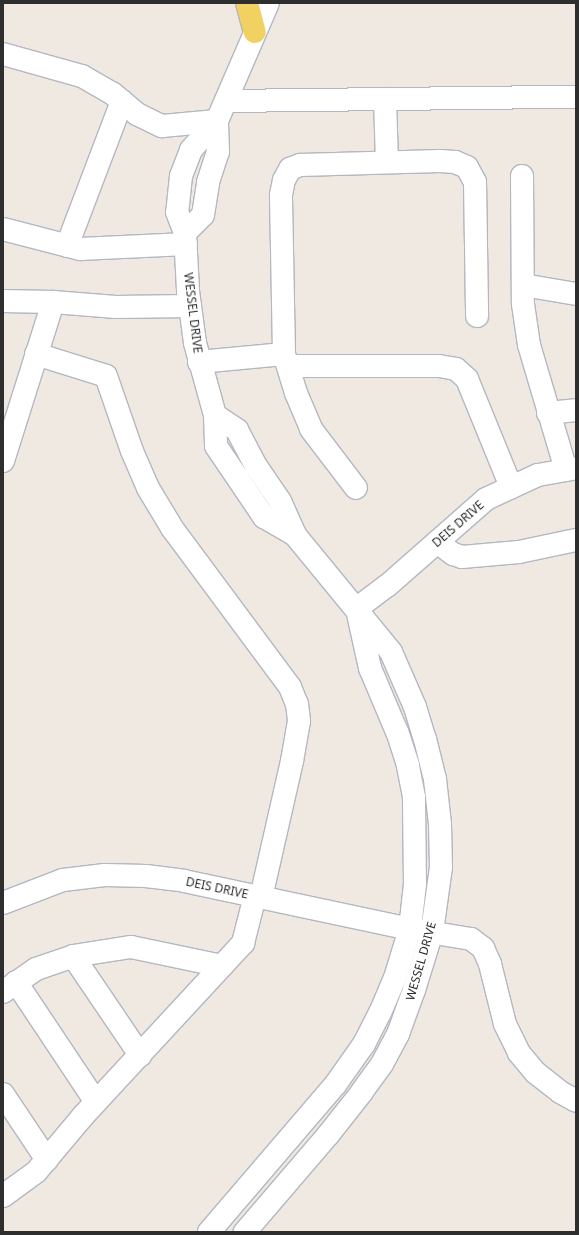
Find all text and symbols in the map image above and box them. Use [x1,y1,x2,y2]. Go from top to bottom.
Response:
street label: WESSEL DRIVE [181,272,205,354]
street label: DEIS DRIVE [429,498,487,550]
street label: DEIS DRIVE [185,874,249,902]
street label: WESSEL DRIVE [403,920,439,1002]

